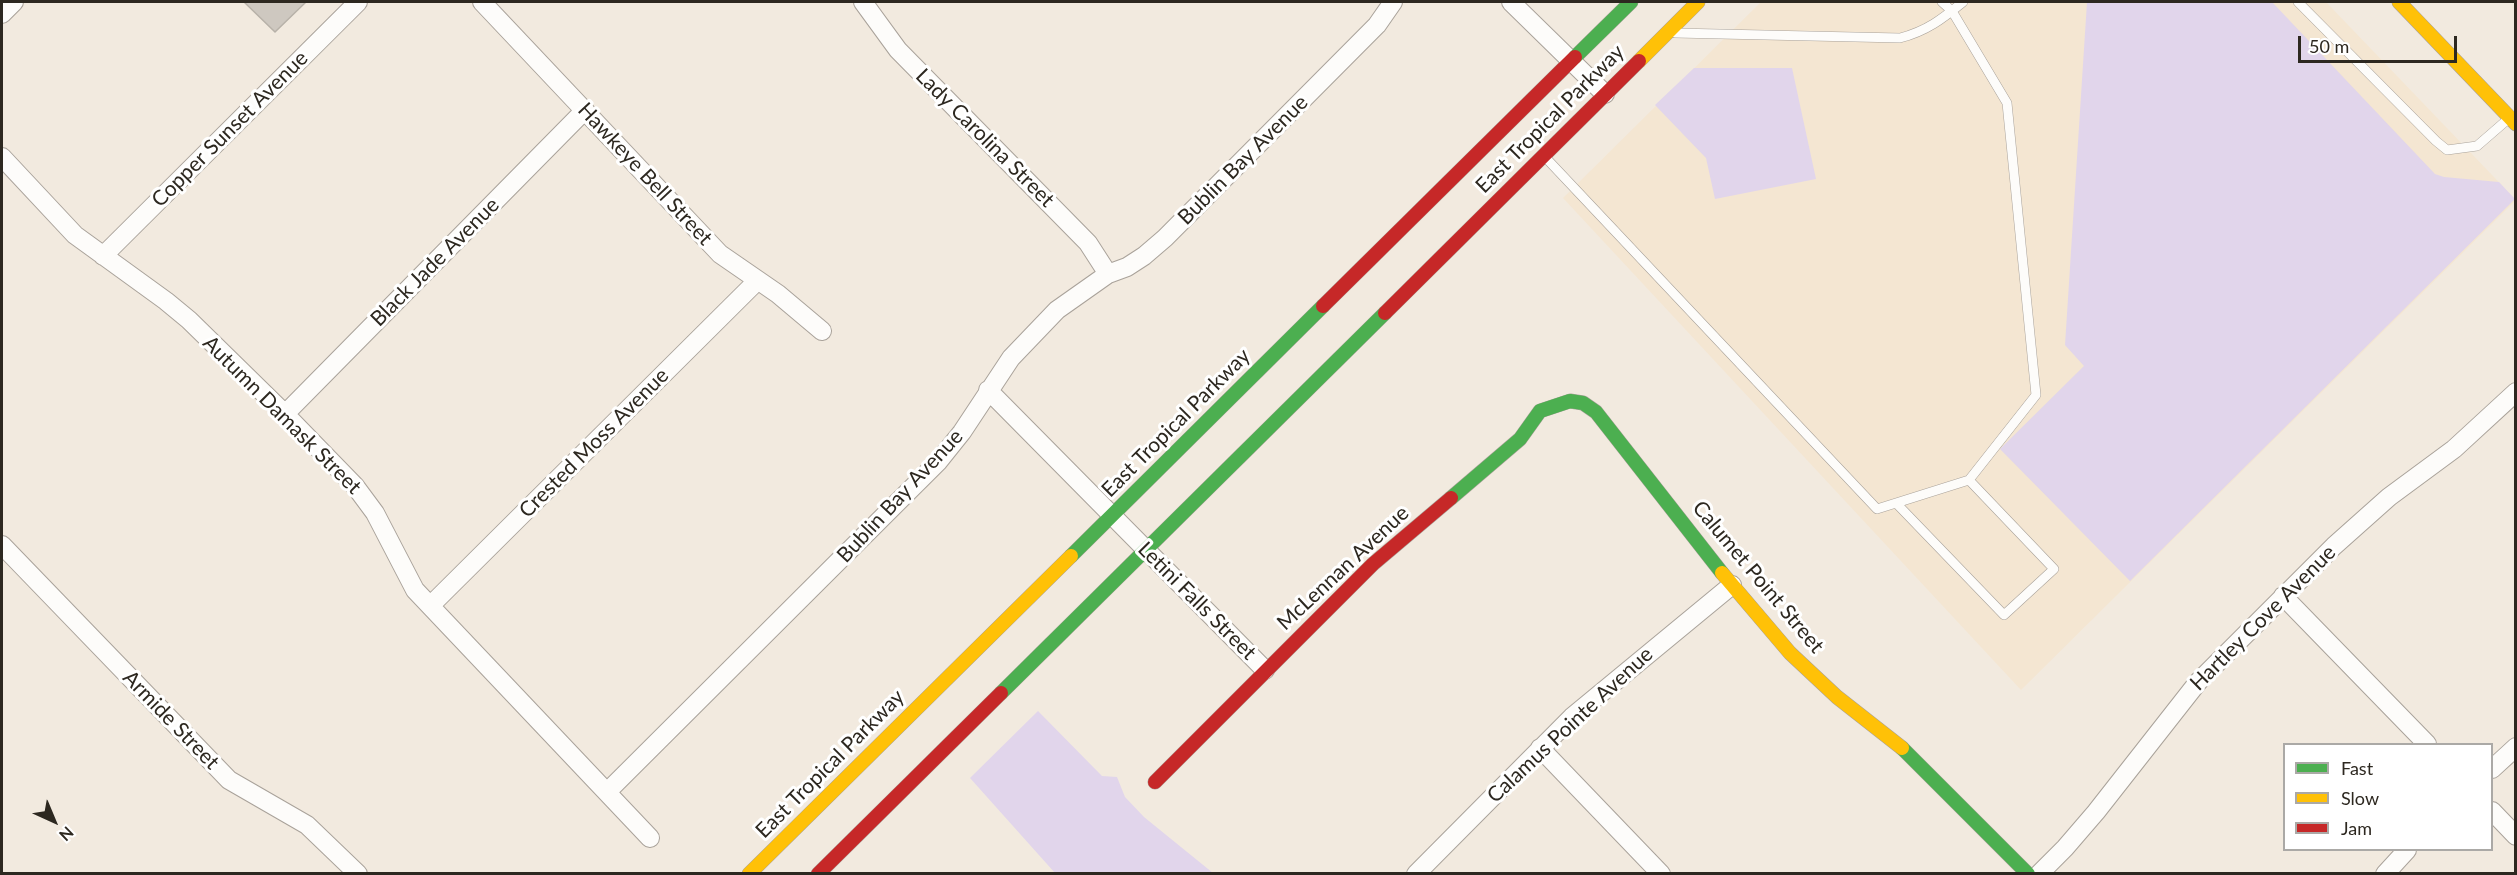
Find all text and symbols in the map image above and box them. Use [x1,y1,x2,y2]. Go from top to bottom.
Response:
scale bar [2301,24,2460,62]
text: 50 m [2309,35,2349,57]
street label: East Tropical Parkway [1471,40,1629,198]
street label: Copper Sunset Avenue [147,46,313,212]
street label: Lady Carolina Street [910,63,1060,213]
street label: Bublin Bay Avenue [1173,90,1313,230]
street label: Hawkeye Bell Street [573,98,717,250]
street label: Black Jade Avenue [365,192,505,332]
street label: Autumn Damask Street [198,331,366,499]
street label: East Tropical Parkway [1097,344,1255,502]
street label: Crested Moss Avenue [514,363,674,523]
street label: Bublin Bay Avenue [832,424,968,568]
street label: Calumet Point Street [1687,496,1829,658]
street label: McLennan Avenue [1272,501,1414,635]
street label: Letini Falls Street [1133,537,1261,665]
street label: Hartley Cove Avenue [2185,540,2341,696]
street label: Calamus Pointe Avenue [1482,642,1658,808]
street label: Armide Street [118,665,224,775]
street label: East Tropical Parkway [751,685,909,843]
legend [2283,743,2493,851]
text: Fast [2341,757,2373,779]
text: Slow [2341,787,2379,809]
north arrow [24,791,84,851]
text: Jam [2341,817,2372,839]
text: N [56,823,78,845]

